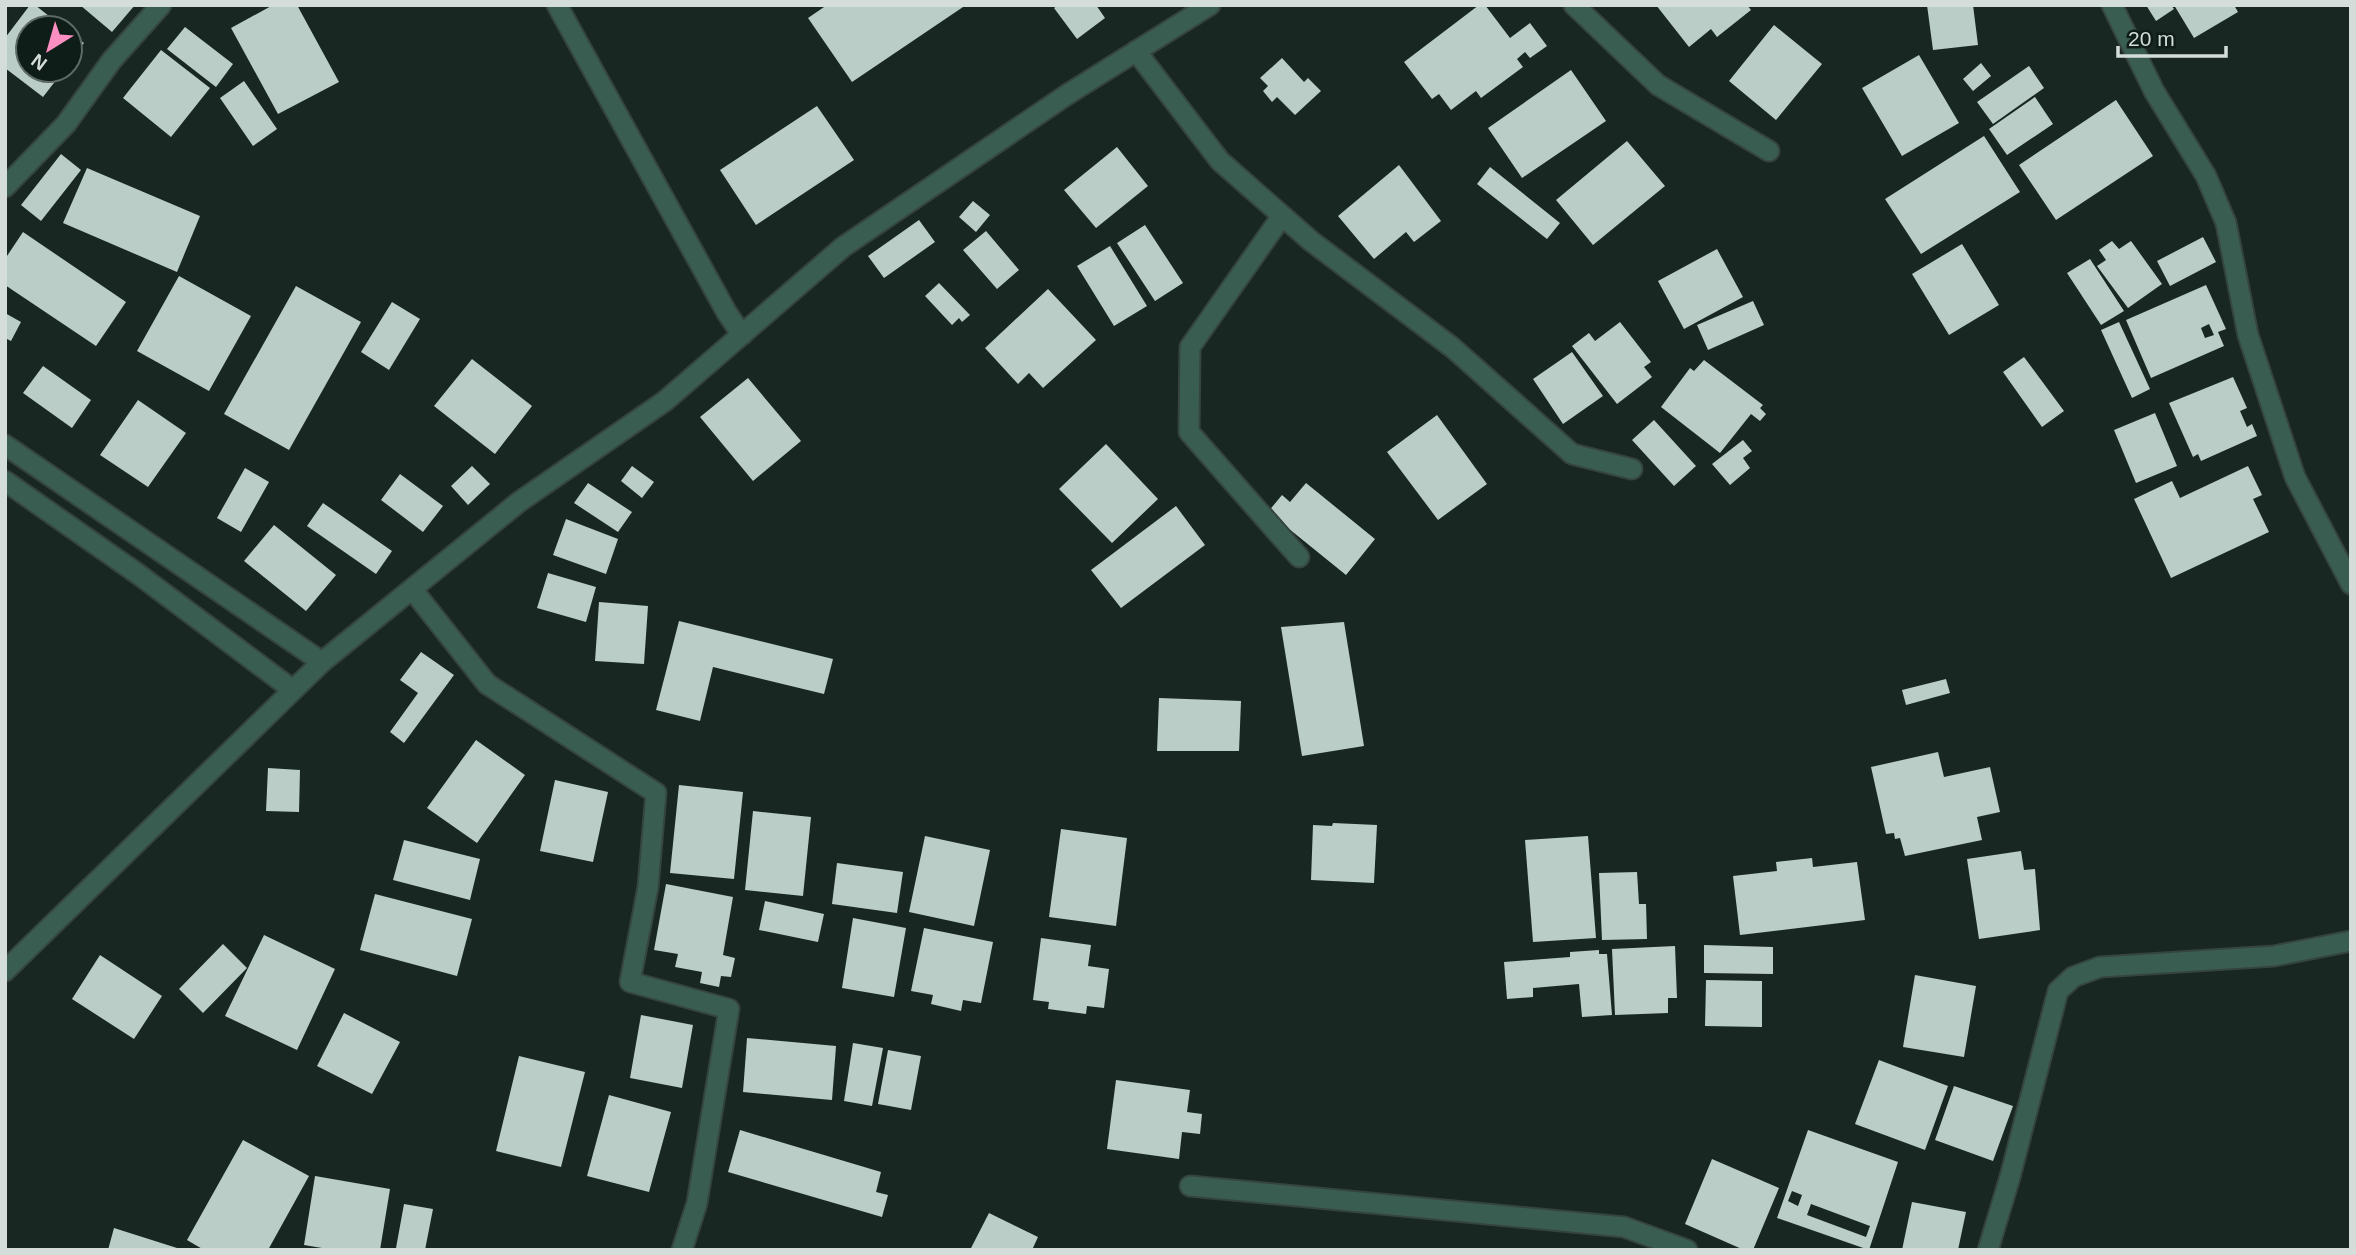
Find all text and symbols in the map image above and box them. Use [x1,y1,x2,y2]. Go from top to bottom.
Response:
north arrow [14,14,84,84]
scale bar [2118,14,2226,58]
text: 20 m [2128,27,2175,50]
text: N [27,50,51,75]

